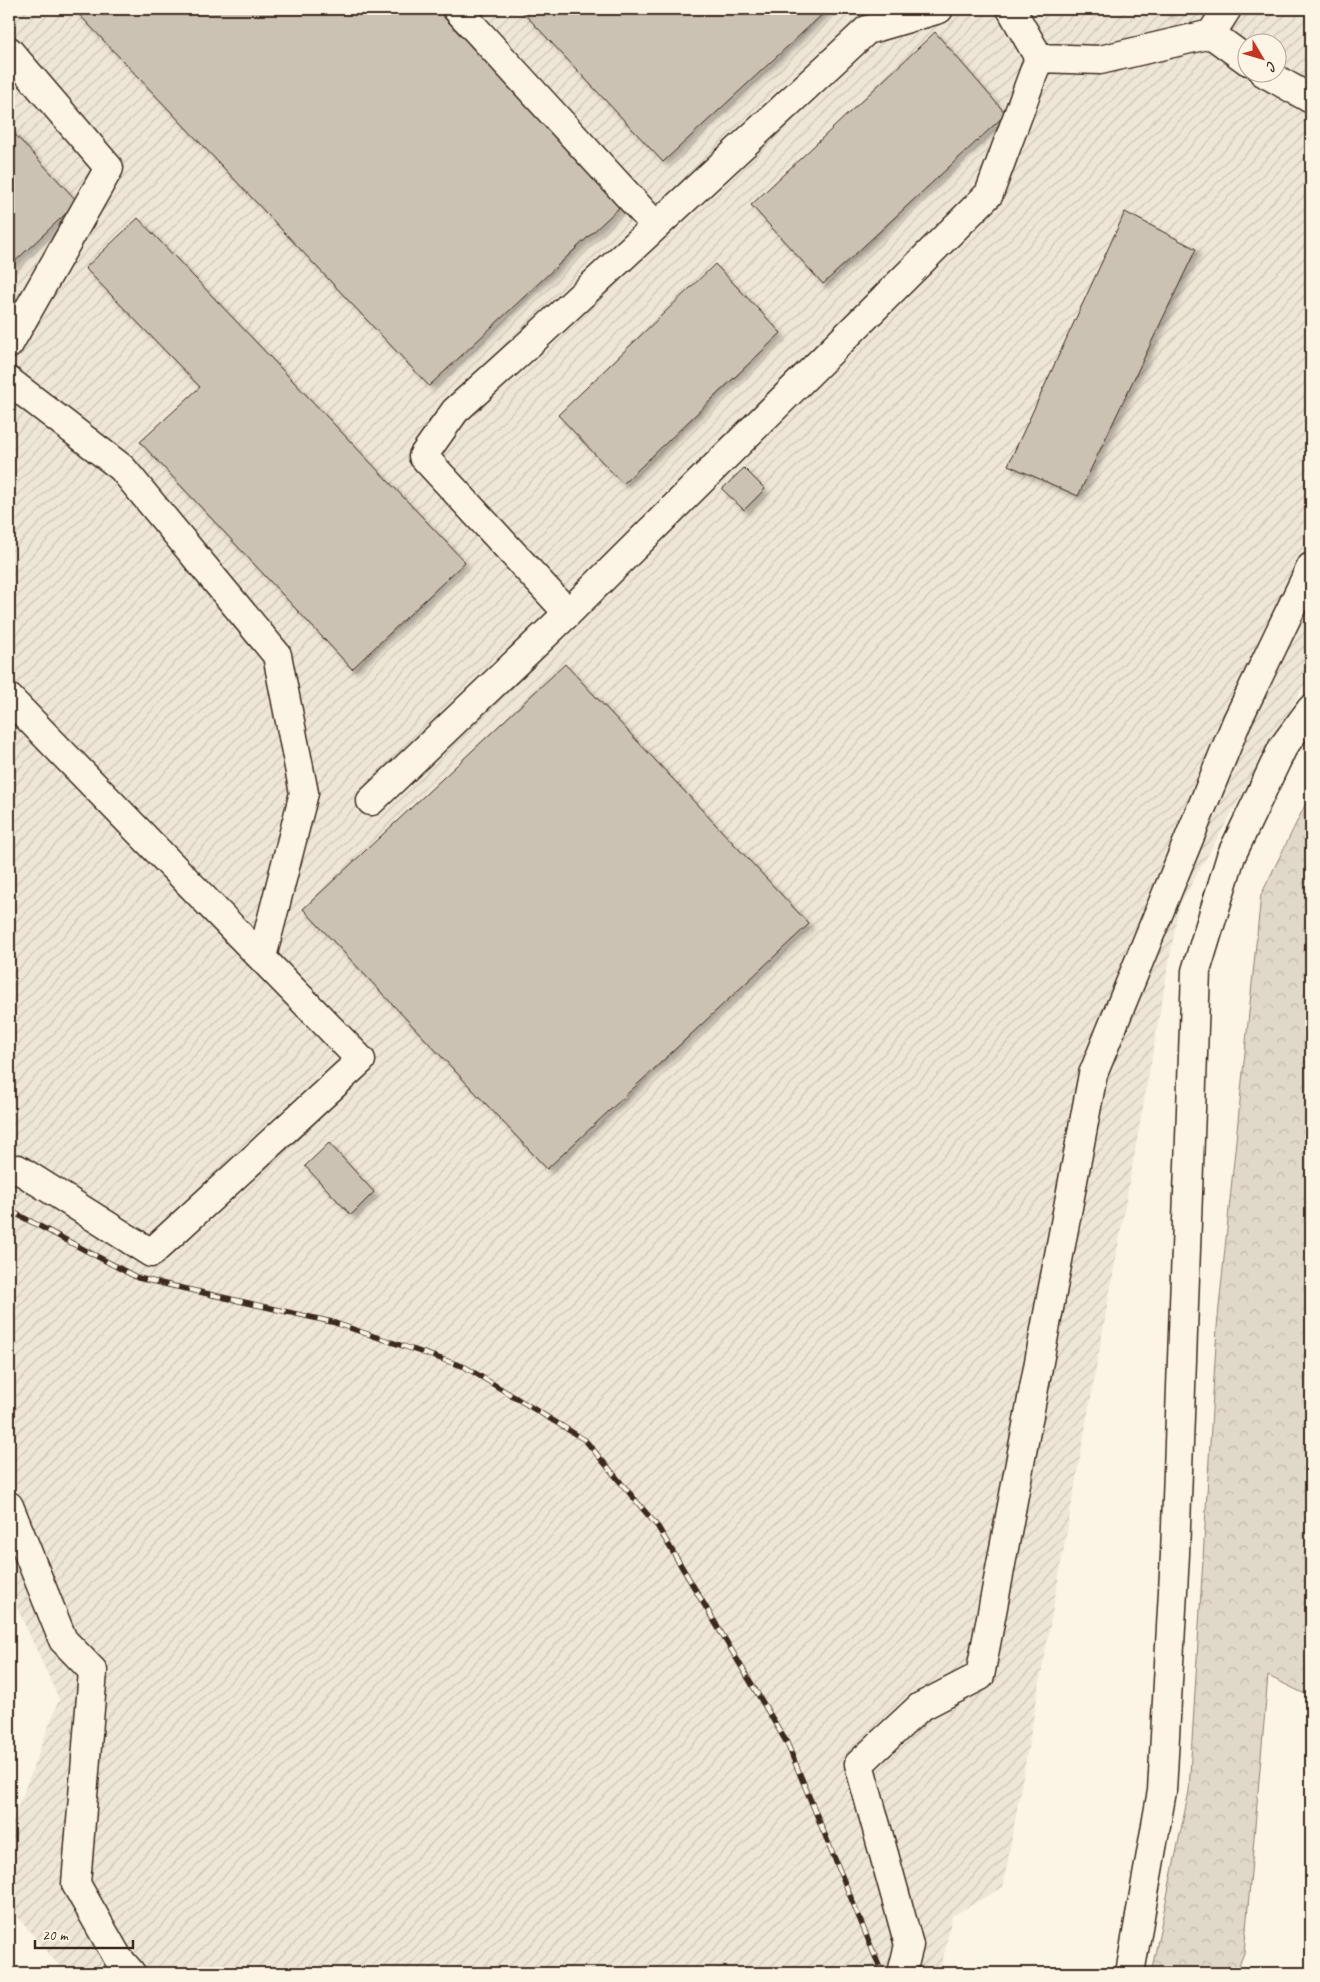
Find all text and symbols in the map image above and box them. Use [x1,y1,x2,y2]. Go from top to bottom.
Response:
north arrow [1238,32,1288,82]
text: С [1262,58,1281,75]
scale bar [35,1917,132,1949]
text: 20 m [42,1926,69,1945]

